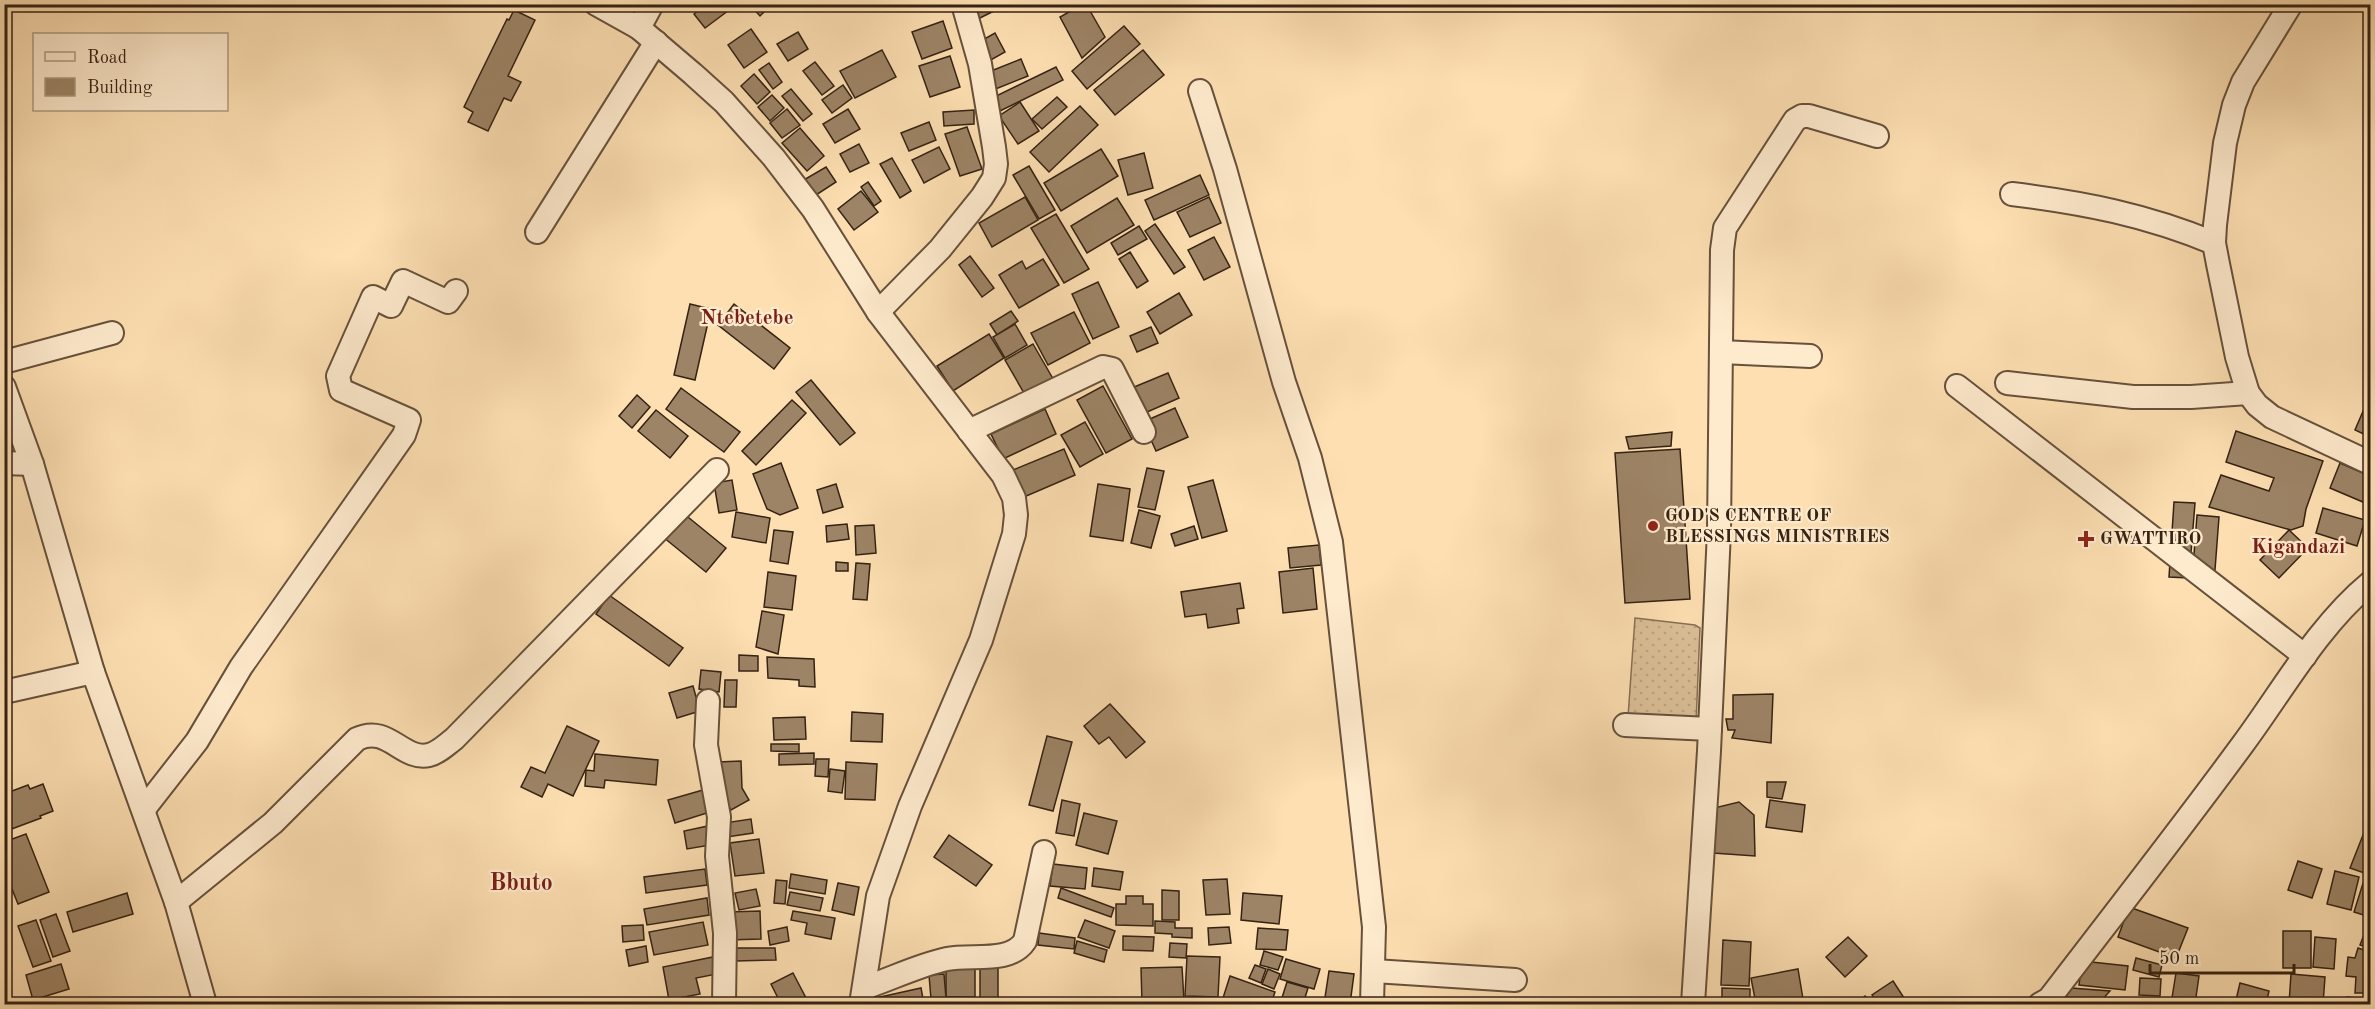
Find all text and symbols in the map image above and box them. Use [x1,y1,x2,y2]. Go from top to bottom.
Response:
legend [33,33,228,111]
text: Road [87,49,127,67]
text: Building [87,79,153,97]
district label: Ntebetebe [700,308,794,329]
place label: GOD'S CENTRE OF BLESSINGS MINISTRIES [1665,507,1890,546]
marker: GOD'S CENTRE OF BLESSINGS MINISTRIES [1646,519,1660,533]
marker: GWATTIRO [2077,530,2095,548]
place label: GWATTIRO [2100,530,2201,548]
district label: Kigandazi [2251,537,2345,558]
district label: Bbuto [489,872,553,896]
scale bar [2150,937,2294,975]
text: 50 m [2159,950,2199,968]

